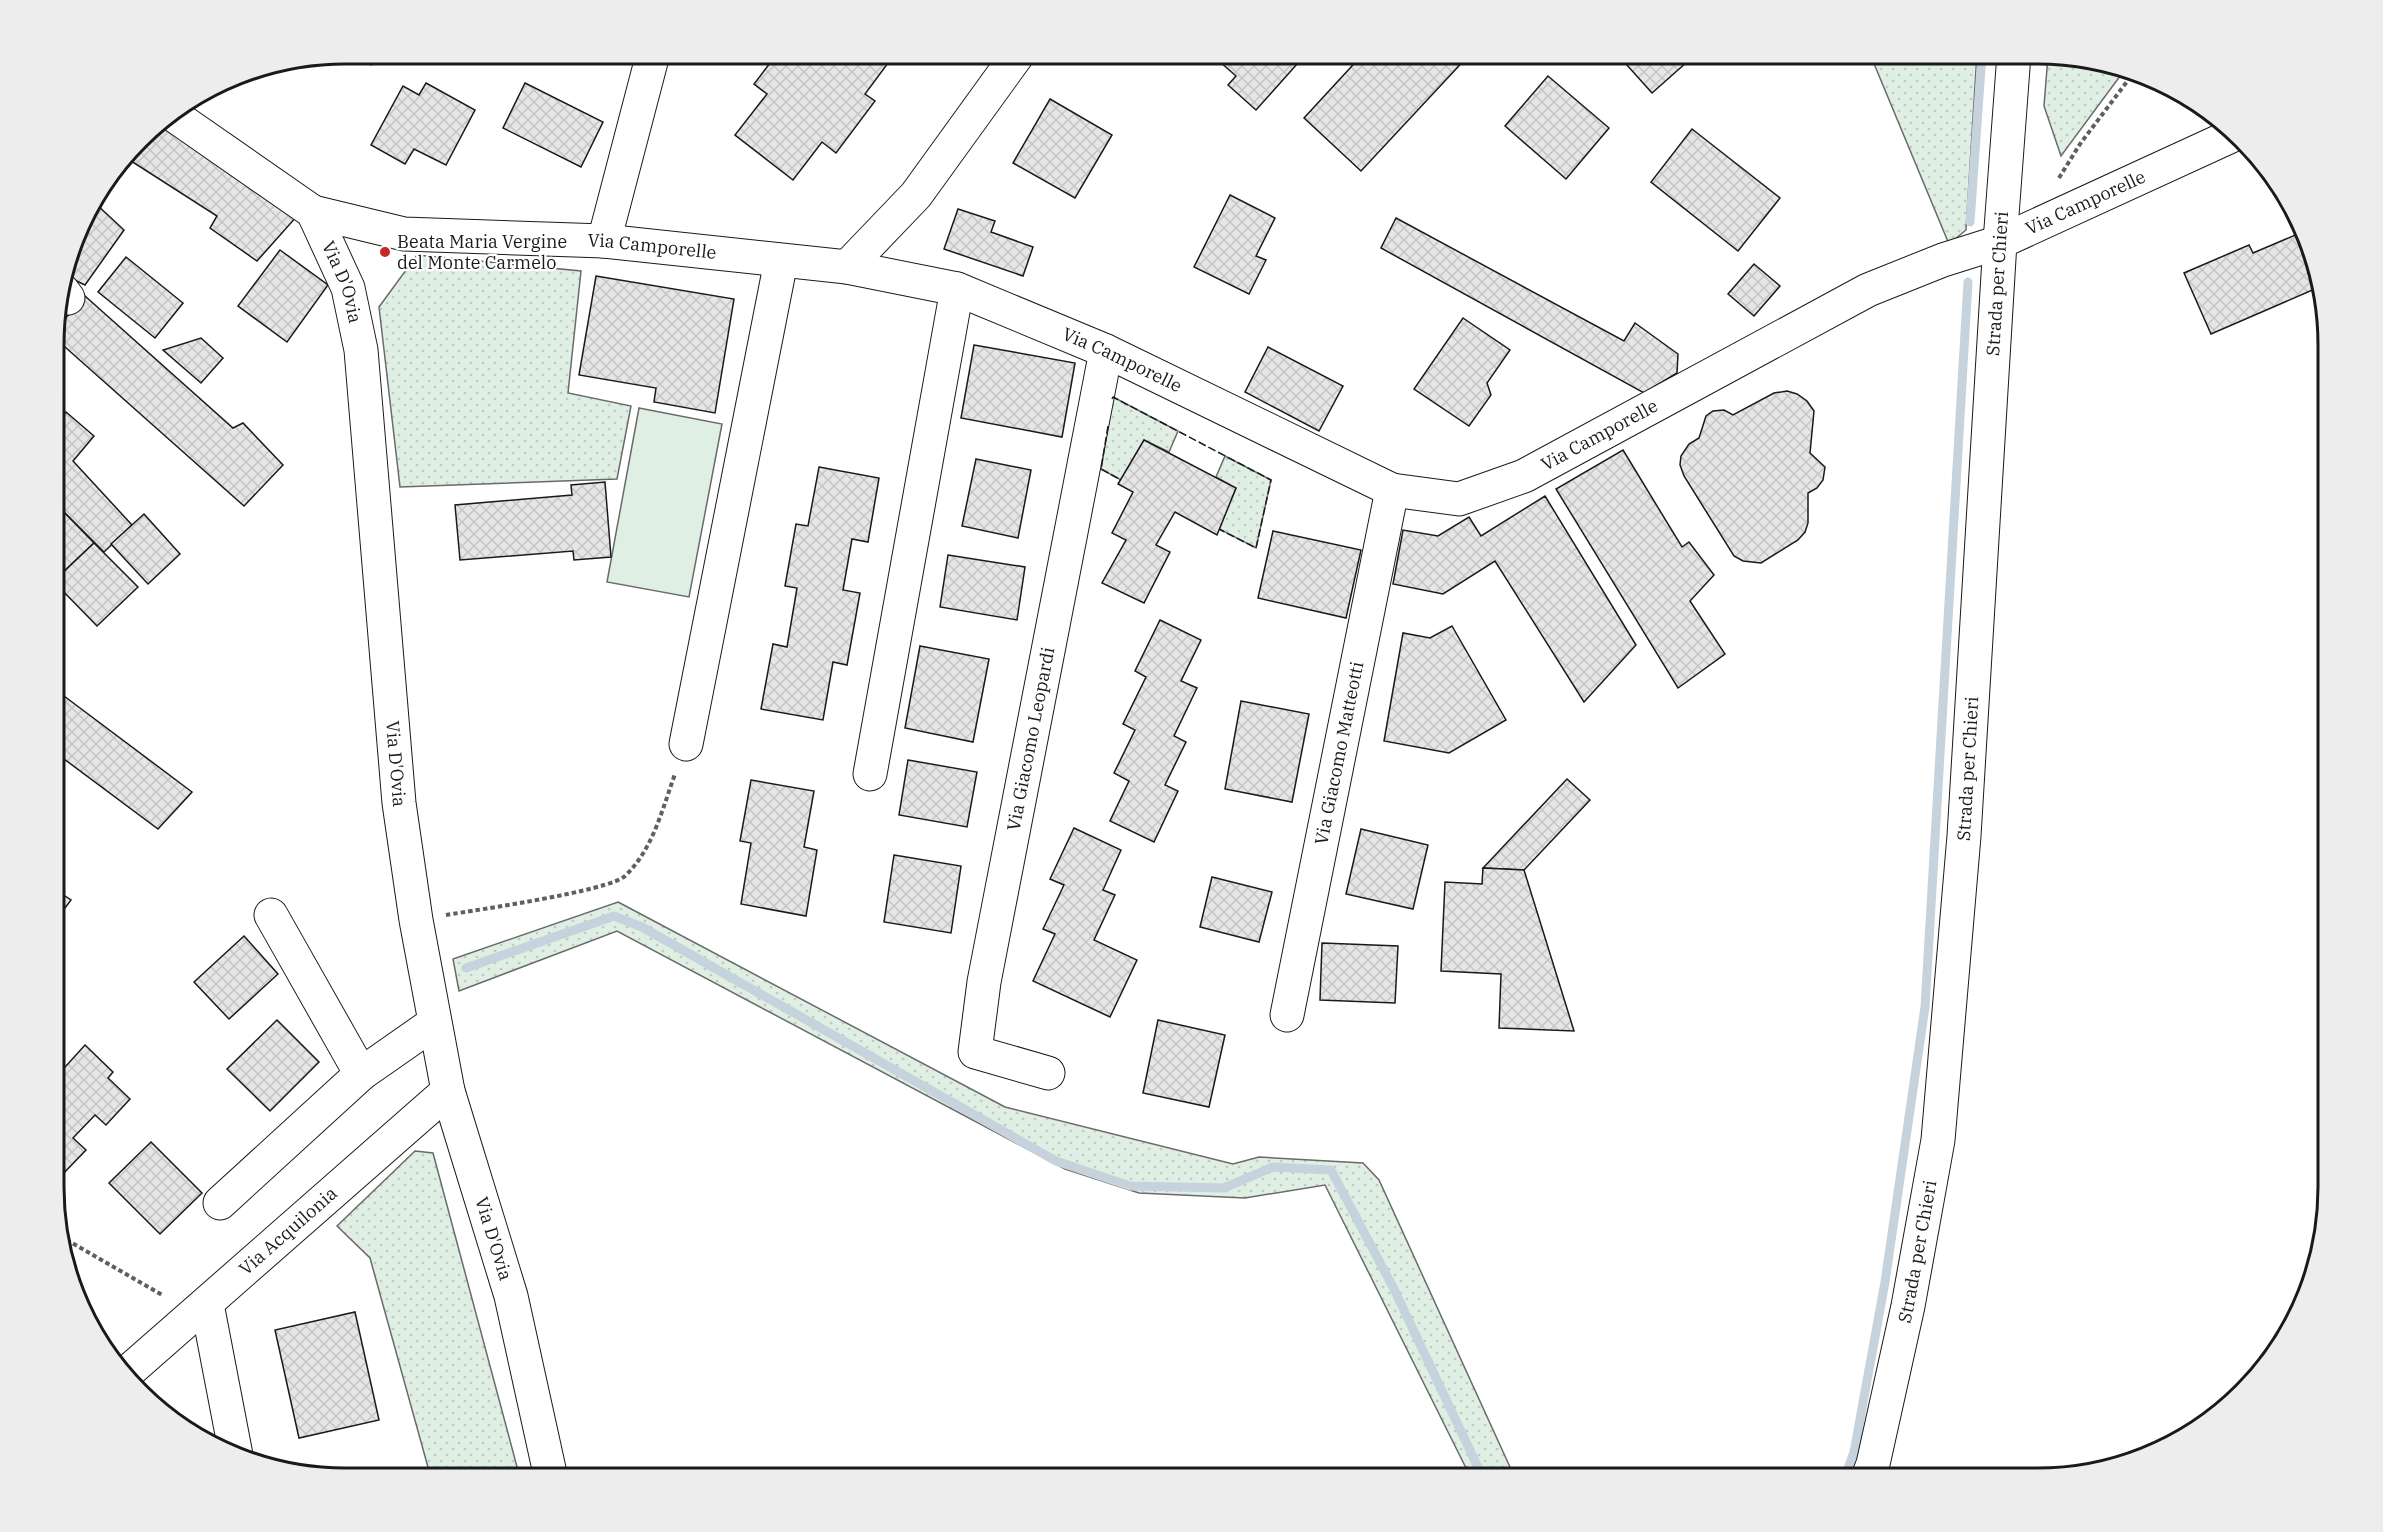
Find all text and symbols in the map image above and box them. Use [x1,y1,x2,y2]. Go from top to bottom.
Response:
street label: Via Camporelle [2022,165,2149,240]
street label: Strada per Chieri [1981,210,2013,356]
street label: Via Camporelle [587,228,718,264]
place label: Beata Maria Vergine del Monte Carmelo [397,230,567,274]
street label: Via D'Ovia [317,237,367,325]
marker: Beata Maria Vergine del Monte Carmelo [378,245,392,259]
street label: Via Camporelle [1059,322,1186,397]
street label: Via Camporelle [1537,394,1662,476]
street label: Via Giacomo Leopardi [1001,645,1060,833]
street label: Via Giacomo Matteotti [1309,659,1368,847]
street label: Strada per Chieri [1952,695,1983,842]
street label: Via D'Ovia [381,720,411,808]
street label: Strada per Chieri [1893,1178,1942,1325]
street label: Via Acquilonia [234,1181,342,1280]
street label: Via D'Ovia [470,1194,518,1283]

